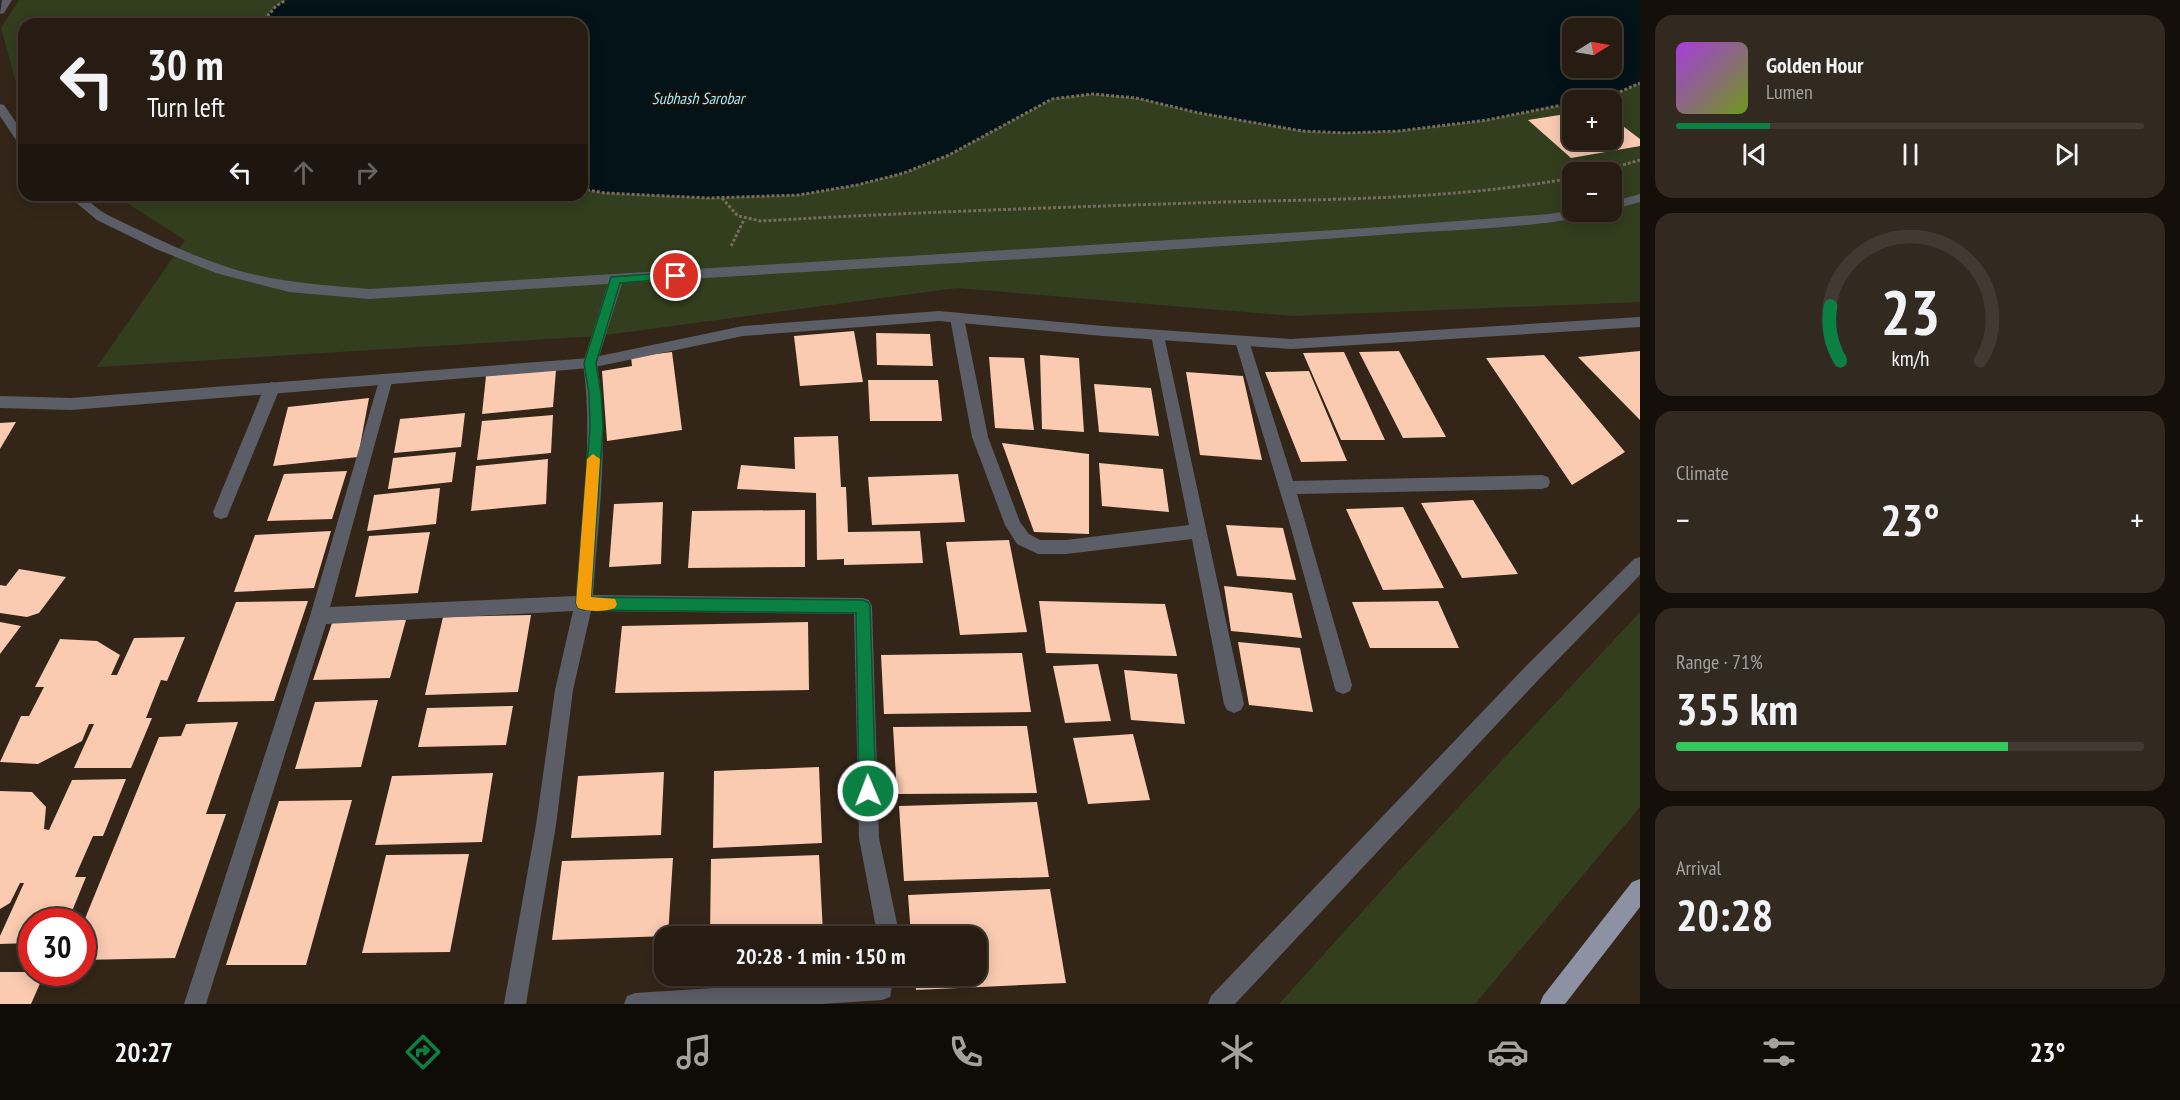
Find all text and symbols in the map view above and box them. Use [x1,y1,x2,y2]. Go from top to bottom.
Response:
north arrow [1562,18,1622,78]
map controls [1562,18,1622,222]
text: 30 m [147,37,224,92]
icon: left [48,42,126,120]
text: Golden Hour [1766,51,1864,79]
text: Lumen [1766,79,1813,105]
water label: Subhash Sarobar [652,88,747,108]
text: Turn left [147,90,225,124]
button: + [1562,90,1622,150]
icon: previous [1738,138,1771,171]
icon: pause [1894,138,1927,171]
icon: next [2050,138,2083,171]
icon: left [224,156,257,189]
icon: ahead [287,156,320,189]
icon: right [350,156,383,189]
button: − [1562,162,1622,222]
pin [650,250,701,301]
icon: arrive [659,259,692,292]
text: 23 [1880,271,1940,352]
text: km/h [1891,345,1929,373]
text: Climate [1676,460,1729,486]
text: 23° [1880,490,1940,548]
text: − [1676,498,1690,541]
text: + [2130,498,2144,541]
text: Range · 71% [1676,649,1763,675]
text: 355 km [1676,679,1798,737]
position arrow [836,759,900,823]
text: Arrival [1676,855,1721,881]
text: 20:28 [1676,885,1773,943]
speed limit sign: 30 [18,908,96,986]
text: 20:28 · 1 min · 150 m [735,942,906,970]
icon: directions [402,1031,444,1073]
icon: music [673,1031,715,1073]
icon: phone [945,1031,987,1073]
icon: climate [1216,1031,1258,1073]
icon: car [1487,1031,1529,1073]
icon: filters [1758,1031,1800,1073]
text: 20:27 [115,1035,173,1069]
text: 23° [2030,1035,2065,1069]

